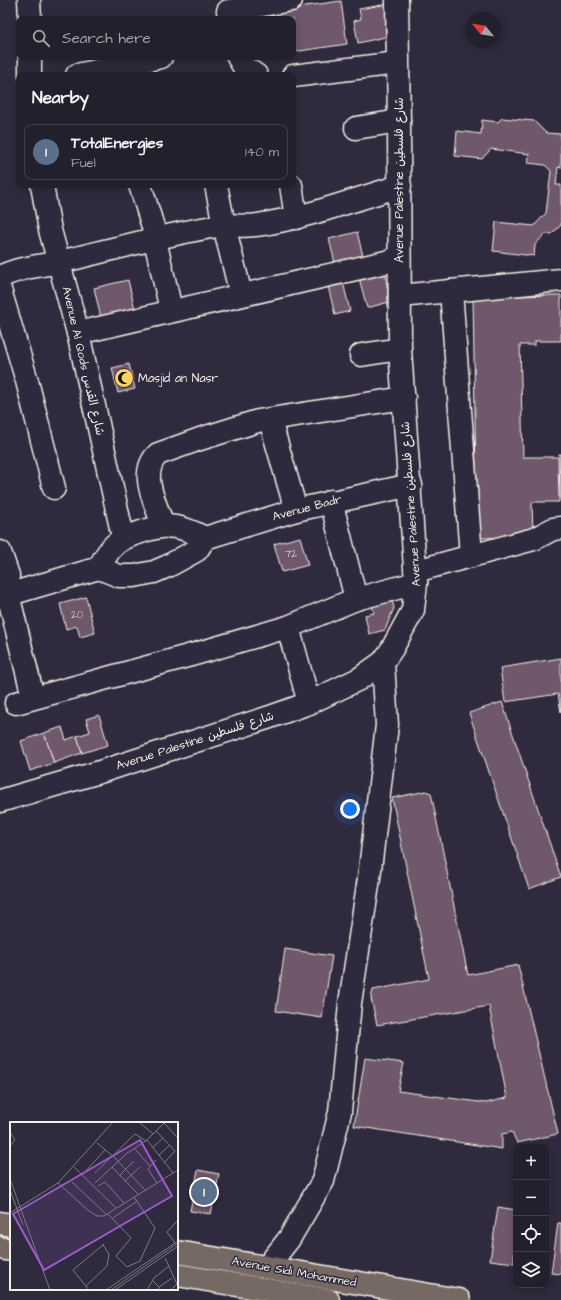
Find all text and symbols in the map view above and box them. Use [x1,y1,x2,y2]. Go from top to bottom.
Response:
north arrow [465,12,501,48]
search box [16,16,296,60]
icon: search [30,27,52,49]
text: Search here [62,28,151,49]
text: Nearby [32,86,89,110]
street label: Avenue Palestine شارع فلسطين [391,97,408,263]
text: TotalEnergies [71,133,163,154]
text: 1 [45,143,47,161]
text: 140 m [245,143,279,161]
text: Fuel [71,154,96,172]
street label: Avenue Al Qods شارع القدس [58,285,108,437]
mosque icon: Masjid an Nasr [113,367,135,389]
place label: Masjid an Nasr [138,370,219,387]
street label: Avenue Palestine شارع فلسطين [397,421,425,587]
street label: Avenue Badr [270,490,344,525]
house number: 72 [285,547,297,561]
house number: 20 [71,608,83,622]
street label: Avenue Palestine شارع فلسطين [114,707,276,775]
your location [340,799,360,819]
inset map [10,1122,178,1290]
map controls [513,1144,549,1288]
button: + [513,1144,549,1180]
pin: 1 [191,1177,217,1207]
button: − [513,1180,549,1216]
button: locate [513,1216,549,1252]
button: layers [513,1252,549,1288]
street label: Avenue Sidi Mohammed [230,1253,358,1291]

